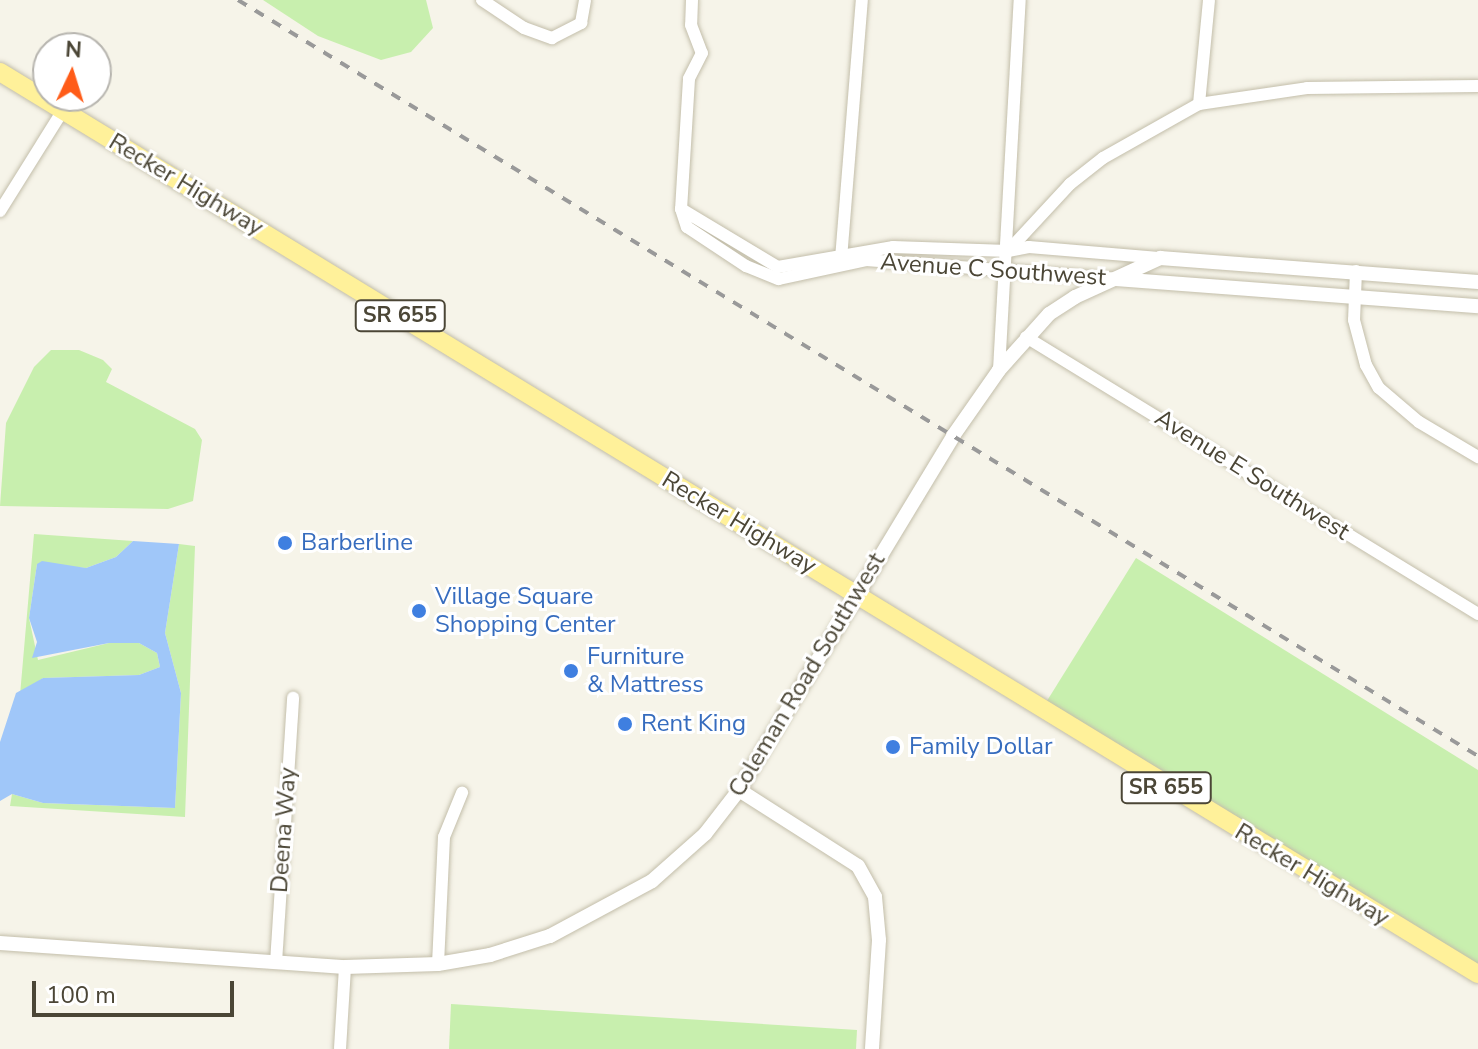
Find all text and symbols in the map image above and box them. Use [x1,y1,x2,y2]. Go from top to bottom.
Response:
north arrow [32,32,112,112]
text: N [64,35,83,66]
street label: Recker Highway [104,128,268,242]
street label: Avenue C Southwest [879,248,1107,292]
road number: SR 655 [354,298,446,334]
street label: Avenue E Southwest [1149,403,1355,547]
street label: Recker Highway [657,466,821,580]
place label: Barberline [301,529,413,557]
marker: Barberline [276,534,294,552]
street label: Coleman Road Southwest [723,548,891,802]
place label: Village Square Shopping Center [435,583,616,639]
marker: Village Square Shopping Center [410,602,428,620]
place label: Furniture & Mattress [587,643,704,699]
marker: Furniture & Mattress [562,662,580,680]
place label: Rent King [641,710,746,738]
marker: Rent King [616,715,634,733]
place label: Family Dollar [909,733,1053,761]
marker: Family Dollar [884,738,902,756]
street label: Deena Way [265,766,303,894]
road number: SR 655 [1120,770,1212,806]
street label: Recker Highway [1230,818,1394,932]
scale bar [36,965,238,1015]
text: 100 m [46,979,116,1011]

